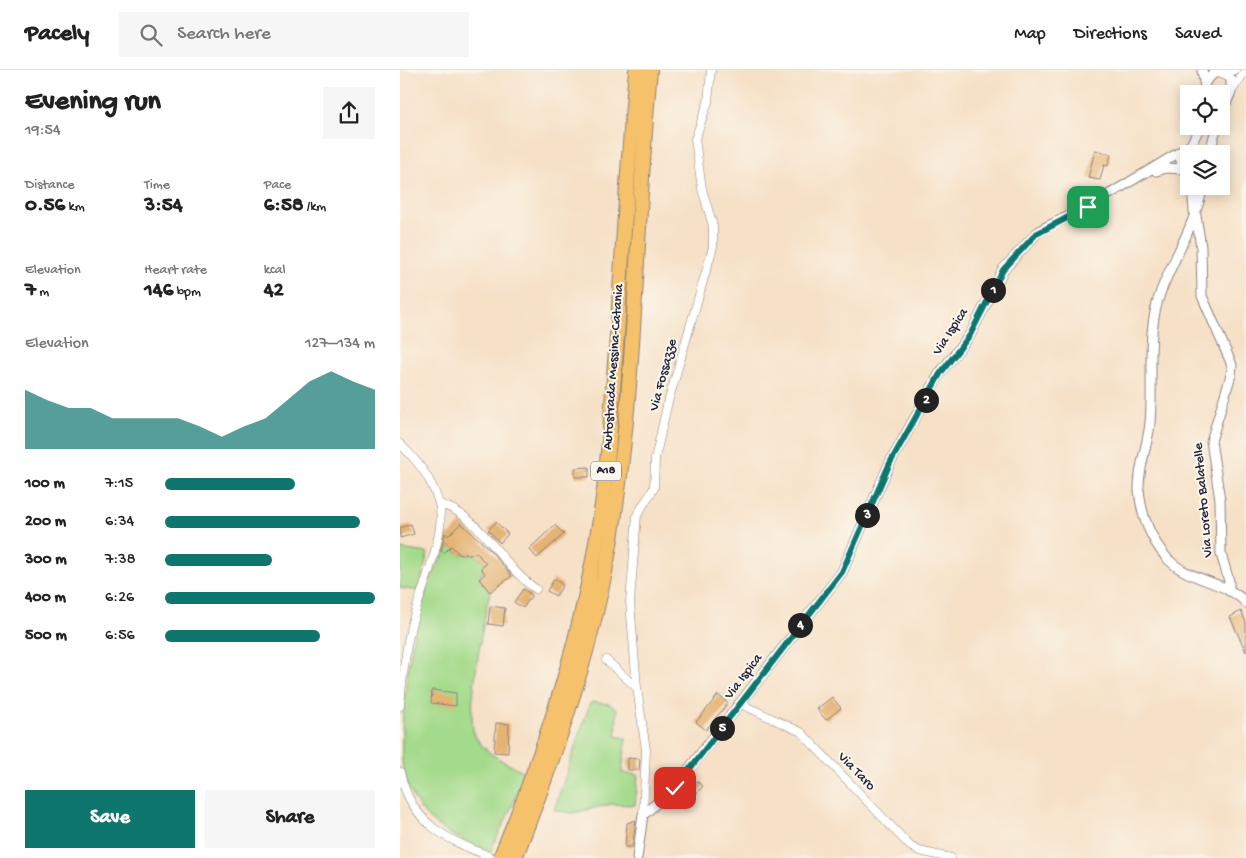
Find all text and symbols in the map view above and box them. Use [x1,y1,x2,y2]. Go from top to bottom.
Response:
search box [119,12,469,57]
text: Pacely [25,20,89,49]
icon: search [137,21,165,49]
text: Search here [177,23,271,46]
text: Map [1014,24,1046,45]
text: Directions [1074,24,1147,45]
text: Saved [1175,24,1221,45]
map controls [1180,85,1230,195]
button: locate [1180,85,1230,135]
text: Evening run [25,86,161,119]
button: share [323,87,375,139]
text: 19:54 [25,122,60,141]
button: layers [1180,145,1230,195]
text: Distance [25,177,74,194]
text: Time [144,177,170,194]
text: Pace [264,177,291,194]
pin [1067,186,1109,228]
icon: arrive [1074,193,1102,221]
text: 0.56 [25,194,65,219]
text: 3:54 [144,194,183,219]
text: 6:58 [264,194,303,219]
text: km [65,199,85,216]
text: /km [303,199,326,216]
text: Elevation [25,262,81,279]
text: Heart rate [144,262,207,279]
text: kcal [264,262,286,279]
pin: 1 [980,278,1006,302]
text: 7 [25,279,36,304]
text: 146 [144,279,173,304]
text: 42 [264,279,284,304]
street label: Autostrada Messina-Catania [600,282,628,450]
text: 1 [991,282,996,299]
text: m [36,284,49,301]
text: bpm [173,284,201,301]
street label: Via Ispica [929,304,973,360]
text: Elevation [25,335,89,354]
text: 127–134 m [305,335,375,354]
street label: Via Fossazze [646,336,682,414]
pin: 2 [914,388,938,412]
text: 2 [923,392,930,409]
street label: Via Loreto Balatelle [1190,441,1218,559]
road number: A18 [591,462,621,481]
text: 100 m [25,475,65,494]
text: 7:15 [105,475,133,494]
pin: 3 [854,502,880,528]
text: 3 [864,507,871,524]
text: 200 m [25,513,66,532]
text: 6:34 [105,513,134,532]
text: 300 m [25,551,67,570]
text: 7:38 [105,551,135,570]
text: 400 m [25,589,66,608]
text: 6:26 [105,589,134,608]
pin: 4 [788,612,812,638]
text: 4 [797,617,804,634]
text: 500 m [25,627,67,646]
text: 6:56 [105,627,135,646]
street label: Via Ispica [721,650,767,704]
pin: 5 [710,716,734,740]
text: 5 [719,720,726,737]
street label: Via Taro [833,748,879,795]
pin [654,767,696,809]
icon: check [661,774,689,802]
button: Save [25,790,195,848]
button: Share [205,790,375,848]

